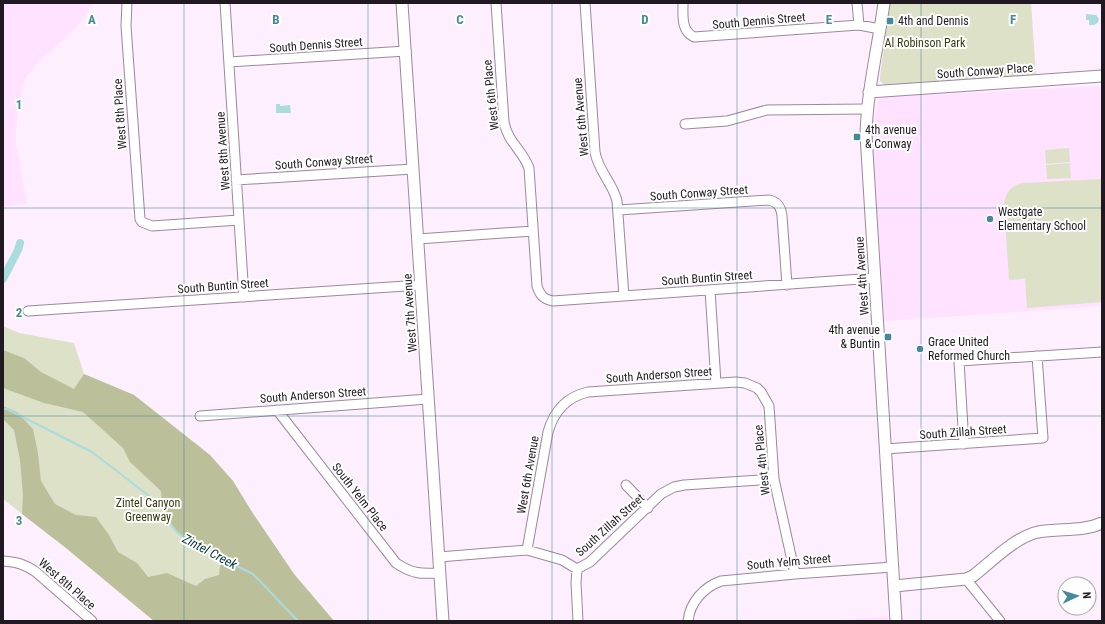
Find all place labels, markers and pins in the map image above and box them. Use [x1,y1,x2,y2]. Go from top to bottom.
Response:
place label: 4th and Dennis [898,14,969,28]
marker: 4th and Dennis [885,16,895,26]
place label: 4th avenue & Conway [865,123,917,151]
marker: 4th avenue & Conway [852,132,862,142]
place label: Westgate Elementary School [998,205,1086,233]
marker: Westgate Elementary School [985,214,995,224]
place label: 4th avenue & Buntin [828,323,880,351]
marker: 4th avenue & Buntin [883,332,893,342]
place label: Grace United Reformed Church [928,335,1010,363]
marker: Grace United Reformed Church [915,344,925,354]

